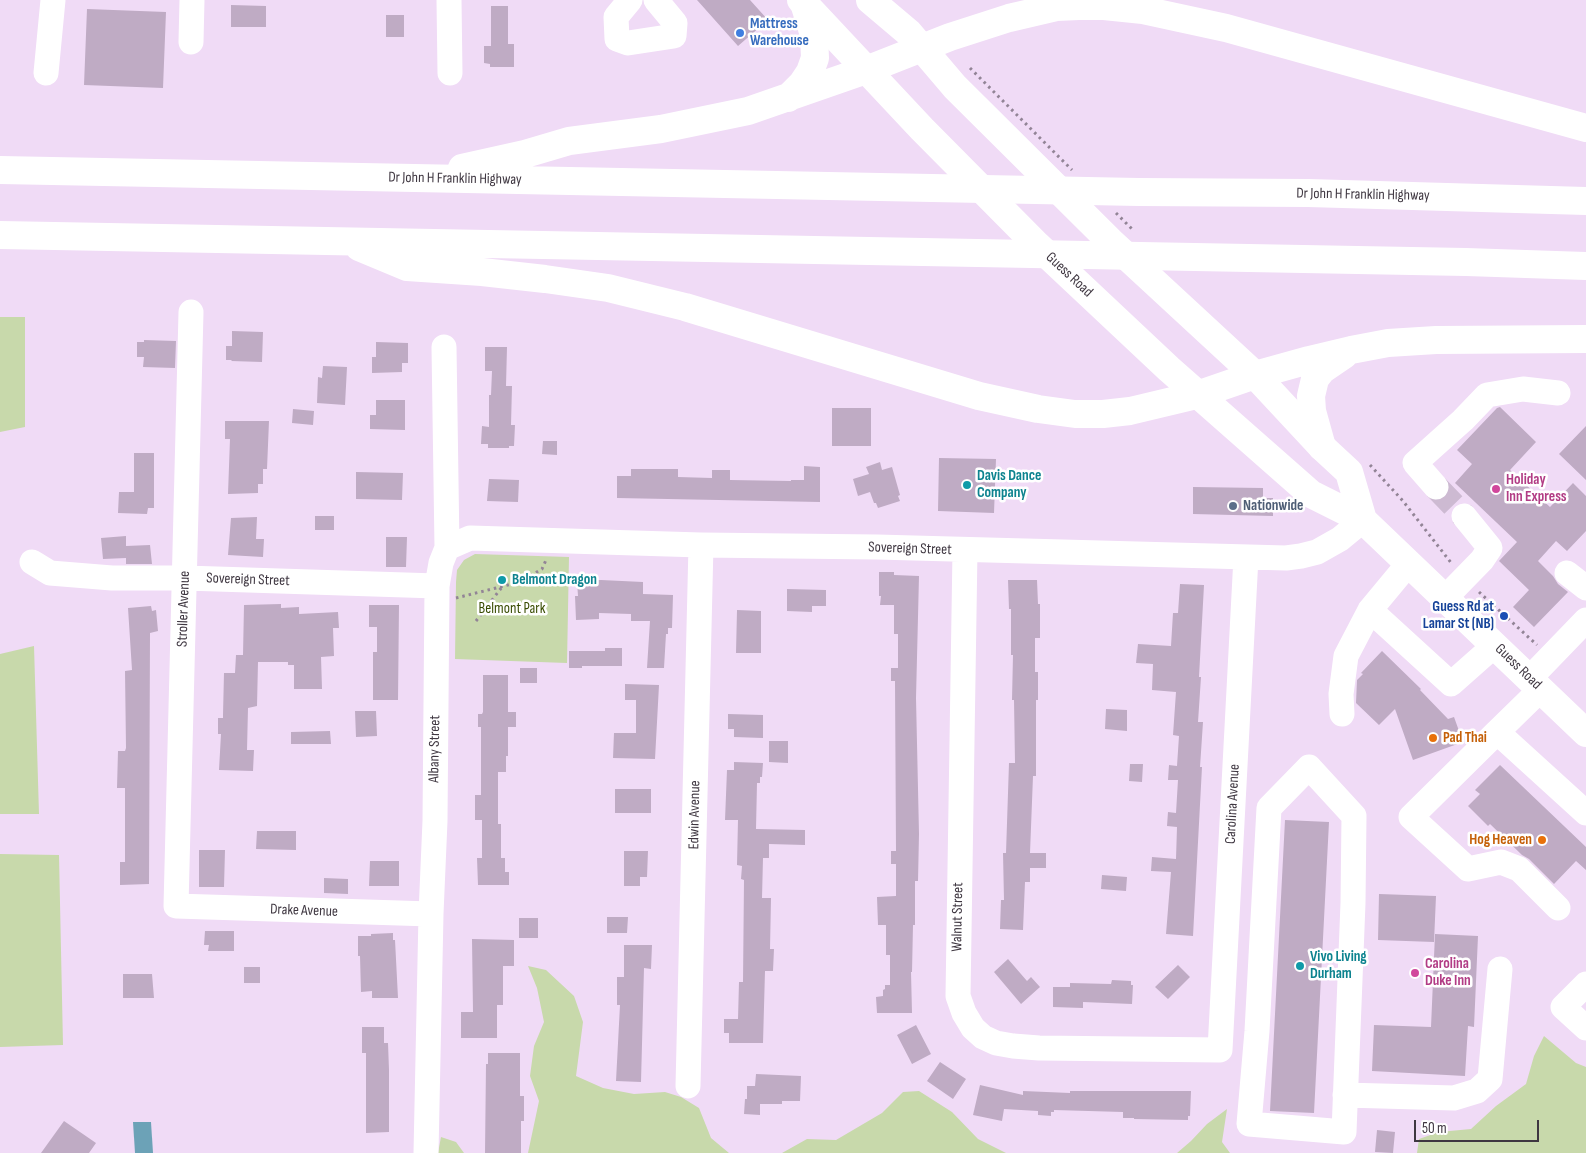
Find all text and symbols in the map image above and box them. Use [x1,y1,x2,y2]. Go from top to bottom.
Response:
place label: Mattress Warehouse [750,15,809,50]
marker: Mattress Warehouse [734,27,746,39]
street label: Dr John H Franklin Highway [388,169,522,189]
street label: Dr John H Franklin Highway [1296,185,1430,205]
street label: Guess Road [1042,249,1096,301]
place label: Davis Dance Company [977,467,1041,502]
place label: Holiday Inn Express [1506,471,1567,506]
marker: Davis Dance Company [961,479,973,491]
marker: Holiday Inn Express [1490,483,1502,495]
place label: Nationwide [1243,497,1303,515]
marker: Nationwide [1227,500,1239,512]
street label: Sovereign Street [868,539,952,559]
street label: Sovereign Street [206,570,290,590]
street label: Stroller Avenue [174,571,194,647]
place label: Belmont Dragon [512,571,597,589]
marker: Belmont Dragon [496,574,508,586]
place label: Guess Rd at Lamar St (NB) [1423,598,1494,633]
park label: Belmont Park [479,600,545,618]
marker: Guess Rd at Lamar St (NB) [1498,610,1510,622]
street label: Guess Road [1491,640,1545,694]
street label: Albany Street [425,715,445,783]
place label: Pad Thai [1443,729,1487,747]
marker: Pad Thai [1427,732,1439,744]
street label: Carolina Avenue [1222,763,1244,845]
street label: Edwin Avenue [685,780,705,850]
place label: Hog Heaven [1469,831,1532,849]
marker: Hog Heaven [1536,834,1548,846]
street label: Walnut Street [948,882,968,952]
street label: Drake Avenue [270,901,338,921]
place label: Vivo Living Durham [1310,948,1367,983]
place label: Carolina Duke Inn [1425,955,1471,990]
marker: Vivo Living Durham [1294,960,1306,972]
marker: Carolina Duke Inn [1409,967,1421,979]
scale bar [1416,1110,1541,1142]
text: 50 m [1422,1119,1447,1138]

